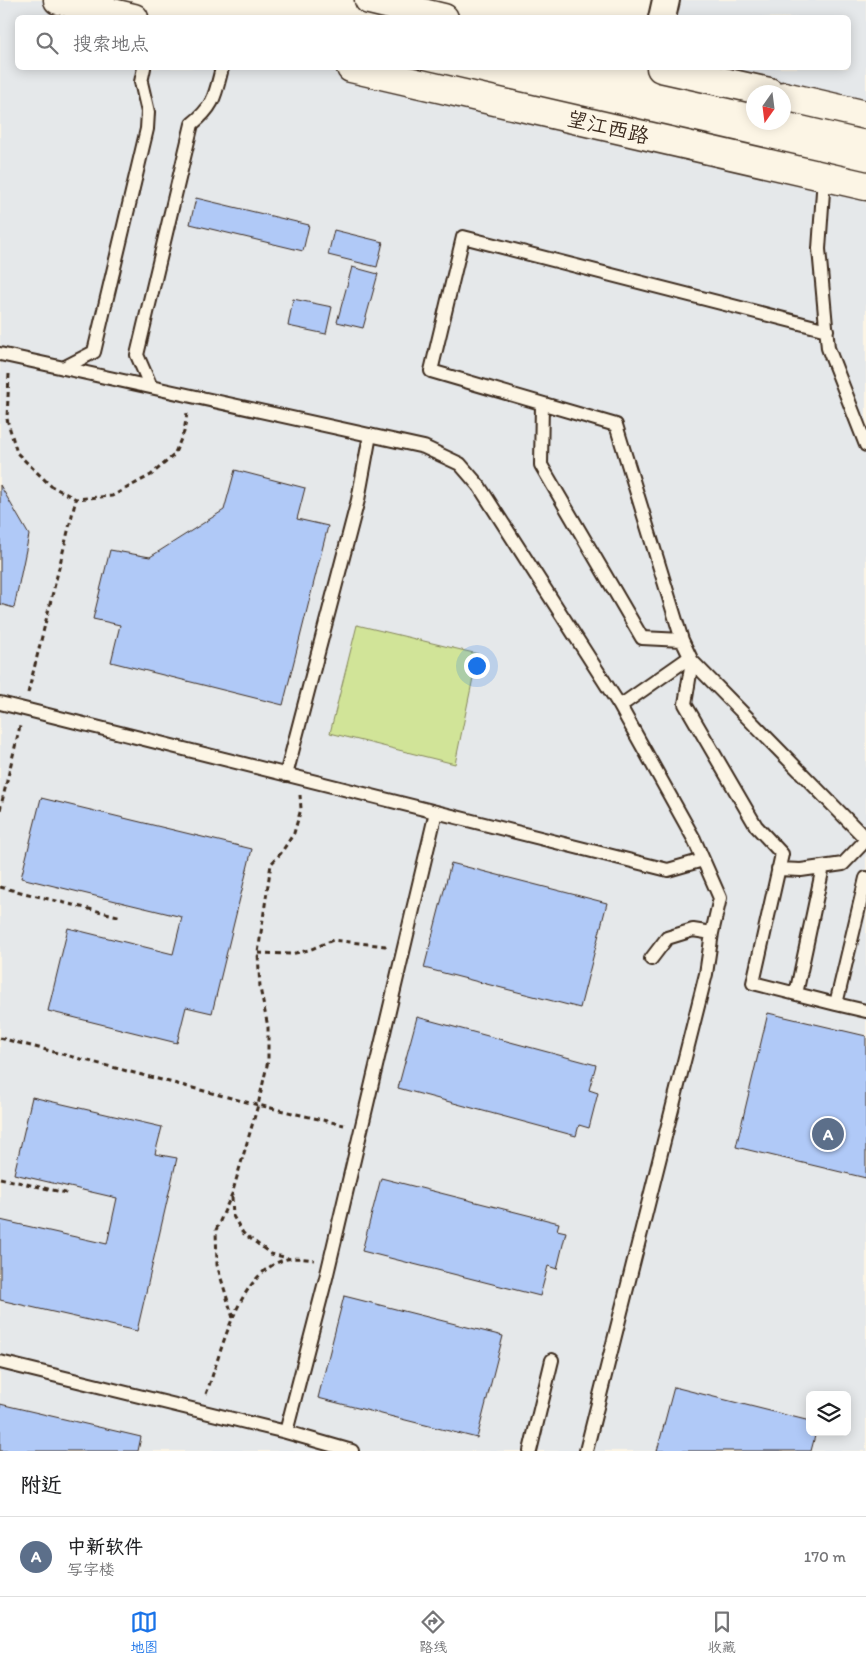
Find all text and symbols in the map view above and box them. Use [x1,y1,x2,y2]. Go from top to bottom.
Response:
search box [15,15,851,70]
icon: search [33,29,61,57]
text: 搜索地点 [73,32,149,55]
north arrow [746,85,791,130]
street label: 望江西路 [564,105,652,149]
your location [464,653,490,679]
pin: A [812,1115,844,1153]
map controls [806,1391,851,1436]
button: layers [806,1391,851,1436]
text: 附近 [20,1472,62,1497]
text: 中新软件 [67,1535,143,1558]
text: A [31,1547,41,1566]
text: 170 m [804,1547,846,1566]
text: 写字楼 [67,1560,115,1579]
tab: 地图 [130,1608,158,1656]
tab: 路线 [419,1608,447,1656]
tab: 收藏 [708,1608,736,1656]

